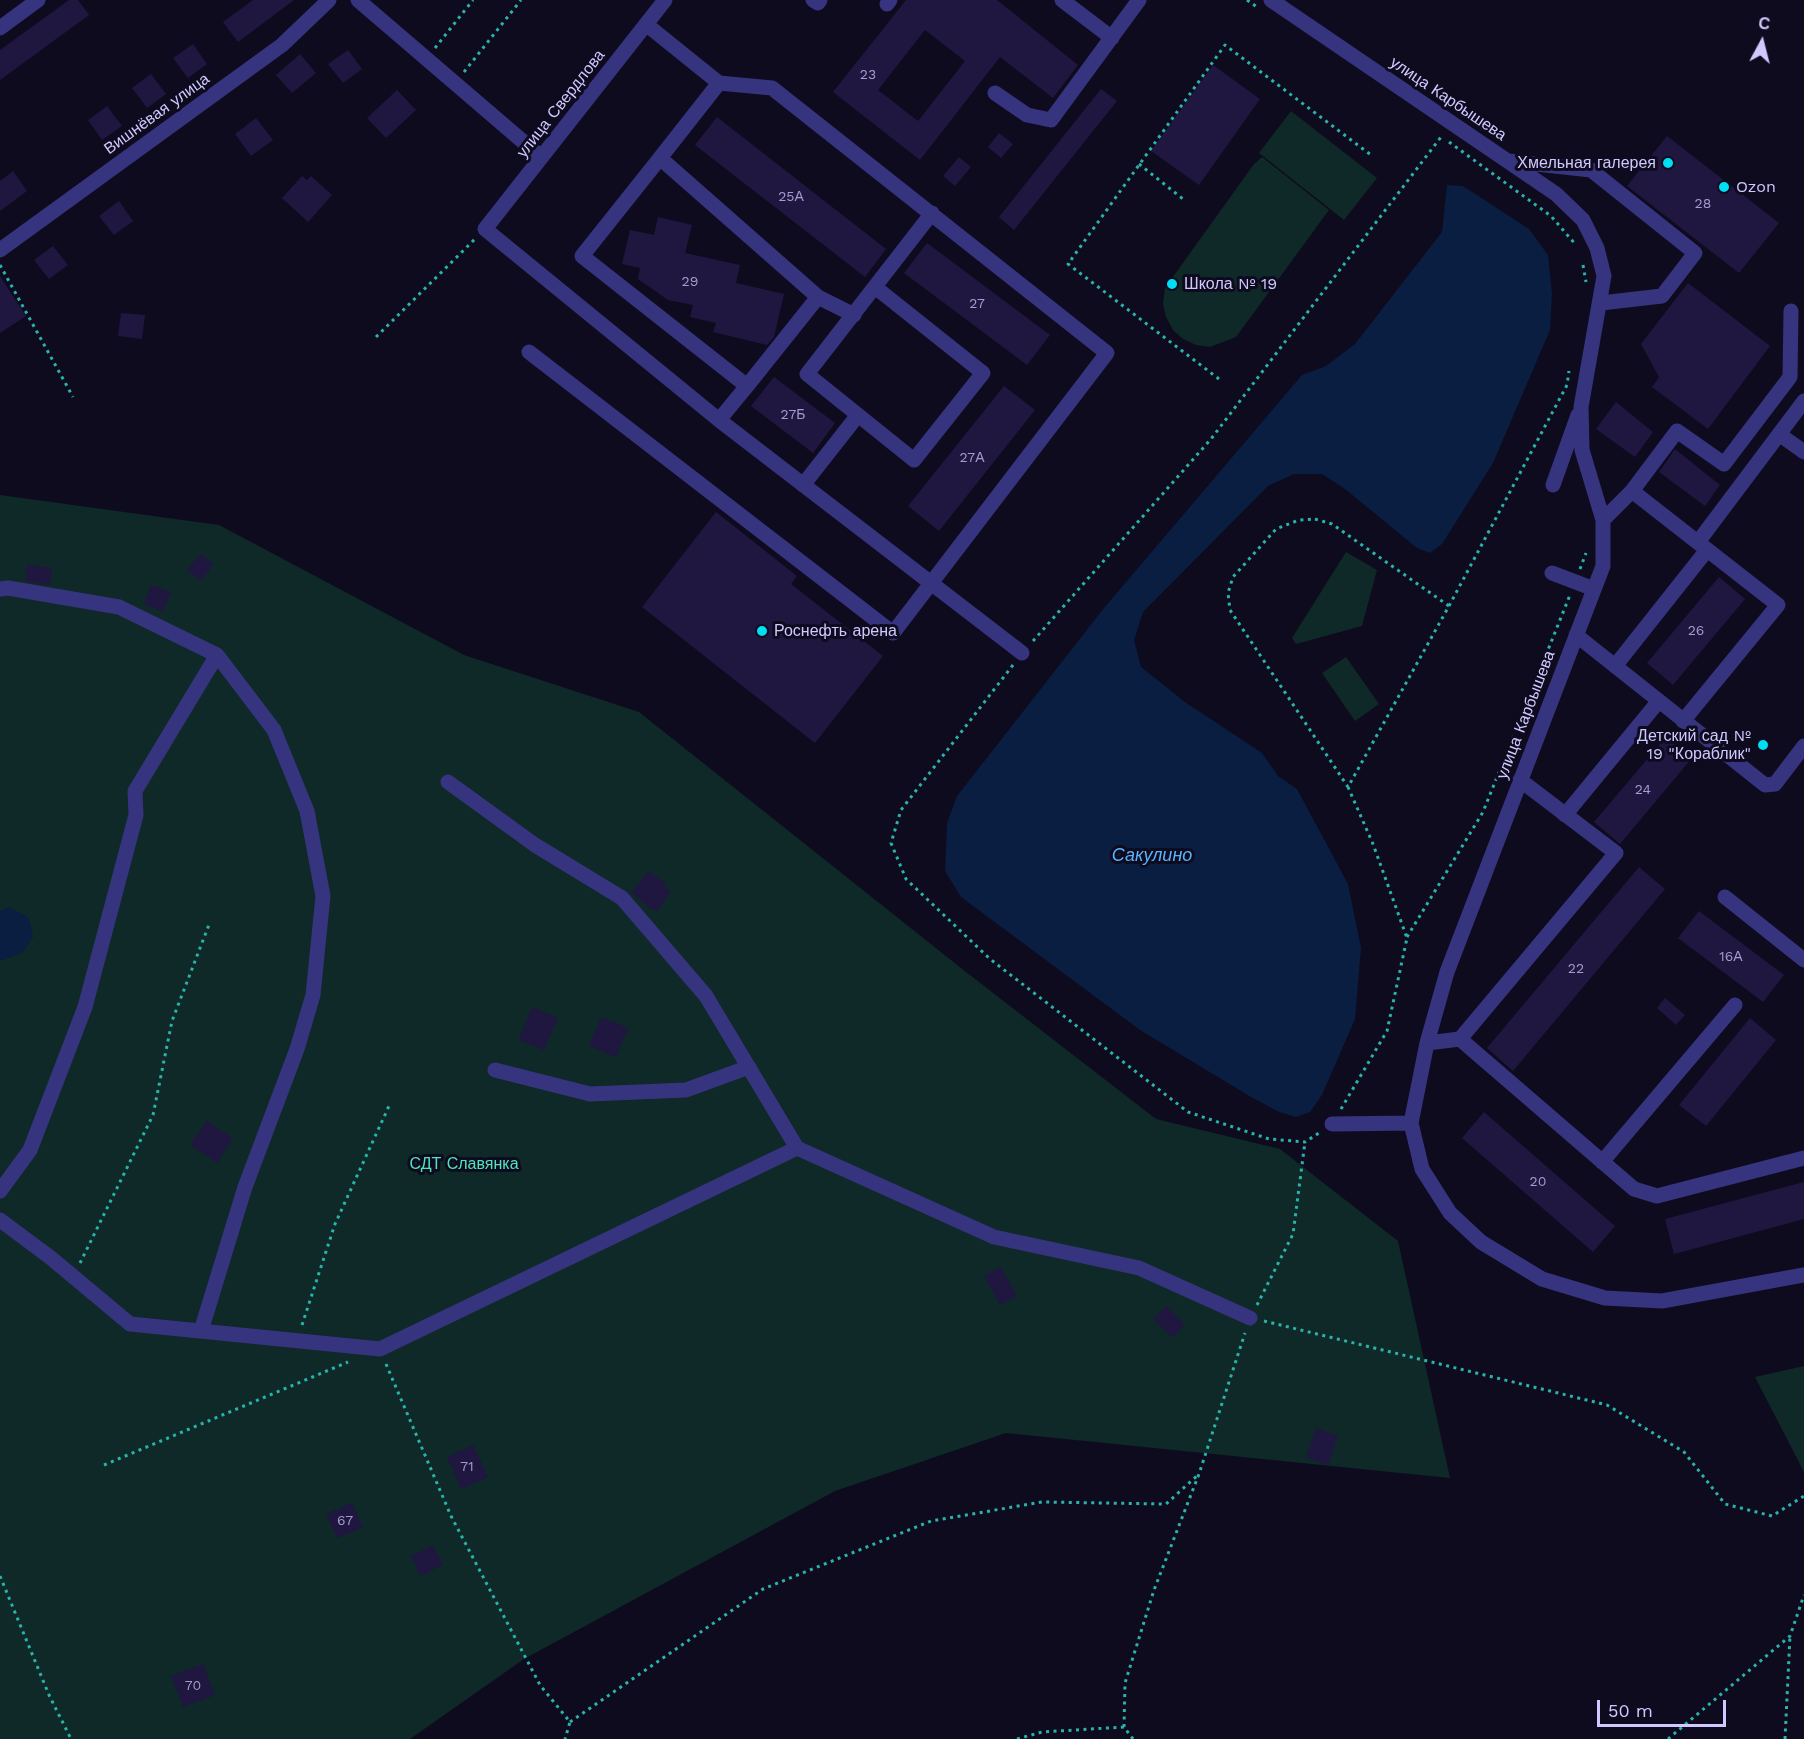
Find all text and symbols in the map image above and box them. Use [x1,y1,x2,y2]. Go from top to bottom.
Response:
north arrow [1732,12,1792,72]
text: С [1757,14,1771,34]
street label: улица Свердлова [513,46,609,162]
street label: улица Карбышева [1386,53,1510,145]
house number: 23 [860,67,876,83]
street label: Вишнёвая улица [101,69,213,159]
place label: Хмельная галерея [1517,153,1656,173]
marker: Хмельная галерея [1661,156,1675,170]
place label: Ozon [1736,177,1776,197]
marker: Ozon [1717,180,1731,194]
house number: 25А [778,189,804,205]
house number: 28 [1695,196,1711,212]
house number: 29 [682,274,698,290]
place label: Школа № 19 [1184,274,1277,294]
marker: Школа № 19 [1165,277,1179,291]
house number: 27 [969,296,985,312]
house number: 27Б [781,407,805,423]
house number: 27А [959,450,985,466]
place label: Роснефть арена [774,621,897,641]
house number: 26 [1688,623,1704,639]
marker: Роснефть арена [755,624,769,638]
street label: улица Карбышева [1493,648,1559,782]
place label: Детский сад № 19 "Кораблик" [1637,726,1751,764]
marker: Детский сад № 19 "Кораблик" [1756,738,1770,752]
house number: 24 [1635,782,1651,798]
water label: Сакулино [1112,845,1192,867]
house number: 16А [1719,949,1743,965]
house number: 22 [1568,961,1584,977]
park label: СДТ Славянка [409,1154,519,1174]
house number: 20 [1530,1174,1546,1190]
house number: 71 [460,1459,474,1475]
house number: 67 [337,1513,353,1529]
house number: 70 [185,1678,201,1694]
scale bar [1600,1688,1729,1726]
text: 50 m [1608,1700,1653,1721]

